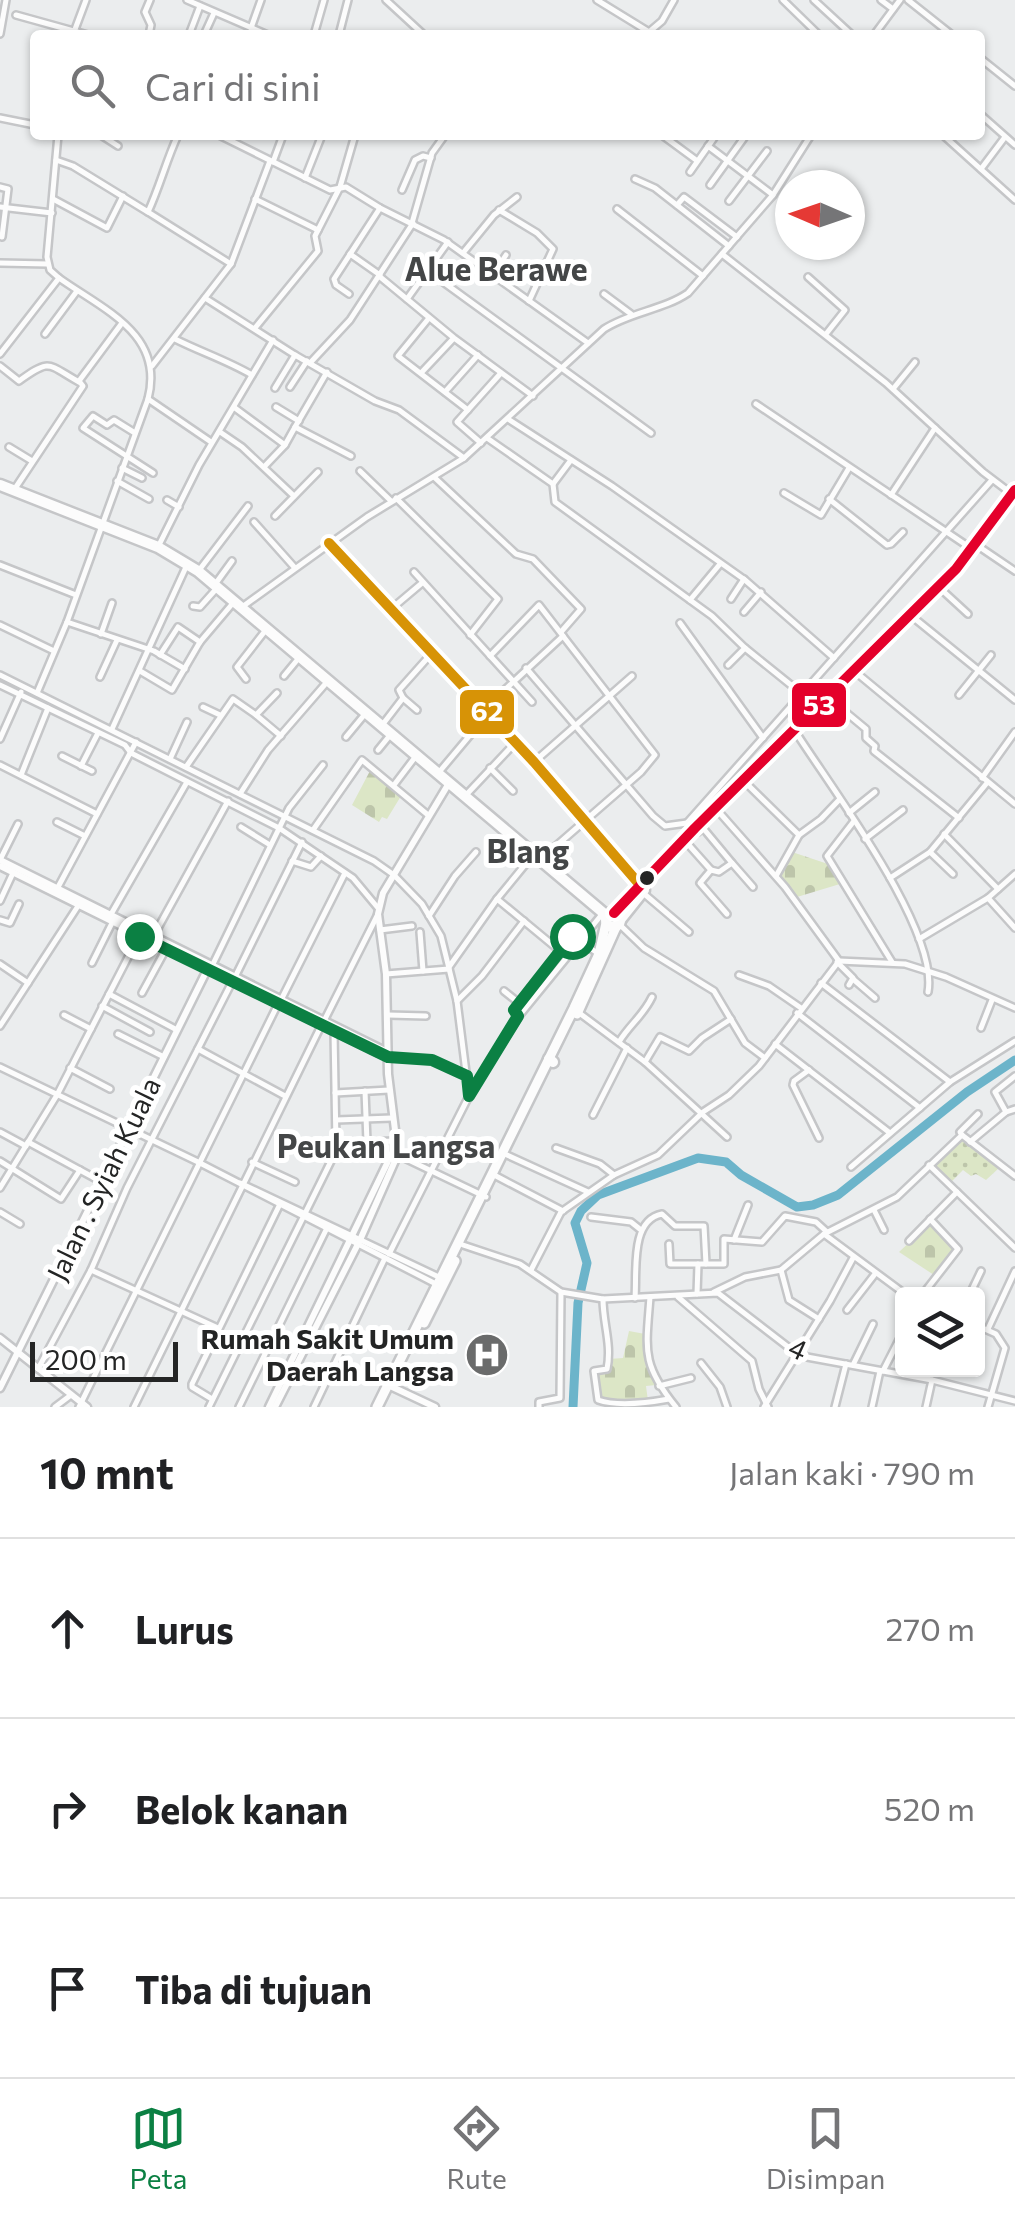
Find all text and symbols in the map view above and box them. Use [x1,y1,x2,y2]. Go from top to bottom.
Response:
search box [30,30,985,140]
icon: search [65,58,120,113]
text: Cari di sini [145,62,321,109]
north arrow [775,170,865,260]
district label: Alue Berawe [404,248,588,288]
line badge: 53 [790,681,848,729]
text: 53 [803,687,835,721]
line badge: 62 [458,688,516,736]
text: 62 [470,693,504,727]
district label: Blang [487,830,570,870]
unlabelled marker [637,868,657,888]
route end [117,914,163,960]
route start [550,914,596,960]
street label: Jalan . Syiah Kuala [39,1071,167,1286]
district label: Peukan Langsa [277,1125,495,1165]
map controls [895,1287,985,1377]
button: layers [895,1287,985,1377]
place label: Rumah Sakit Umum Daerah Langsa [200,1321,454,1387]
street label: 4 [784,1329,813,1367]
hospital icon: Rumah Sakit Umum Daerah Langsa [464,1332,510,1378]
scale bar [30,1337,178,1382]
text: 200 m [45,1342,127,1376]
text: 10 mnt [40,1446,174,1498]
text: Jalan kaki · 790 m [729,1452,975,1492]
icon: ahead [40,1601,95,1656]
text: Lurus [135,1605,234,1652]
text: 270 m [886,1608,975,1648]
icon: right [40,1781,95,1836]
text: Belok kanan [135,1785,348,1832]
text: 520 m [884,1788,975,1828]
icon: arrive [40,1961,95,2016]
text: Tiba di tujuan [135,1965,372,2012]
tab: Peta [130,2101,187,2195]
tab: Rute [447,2101,507,2195]
tab: Disimpan [766,2101,885,2195]

